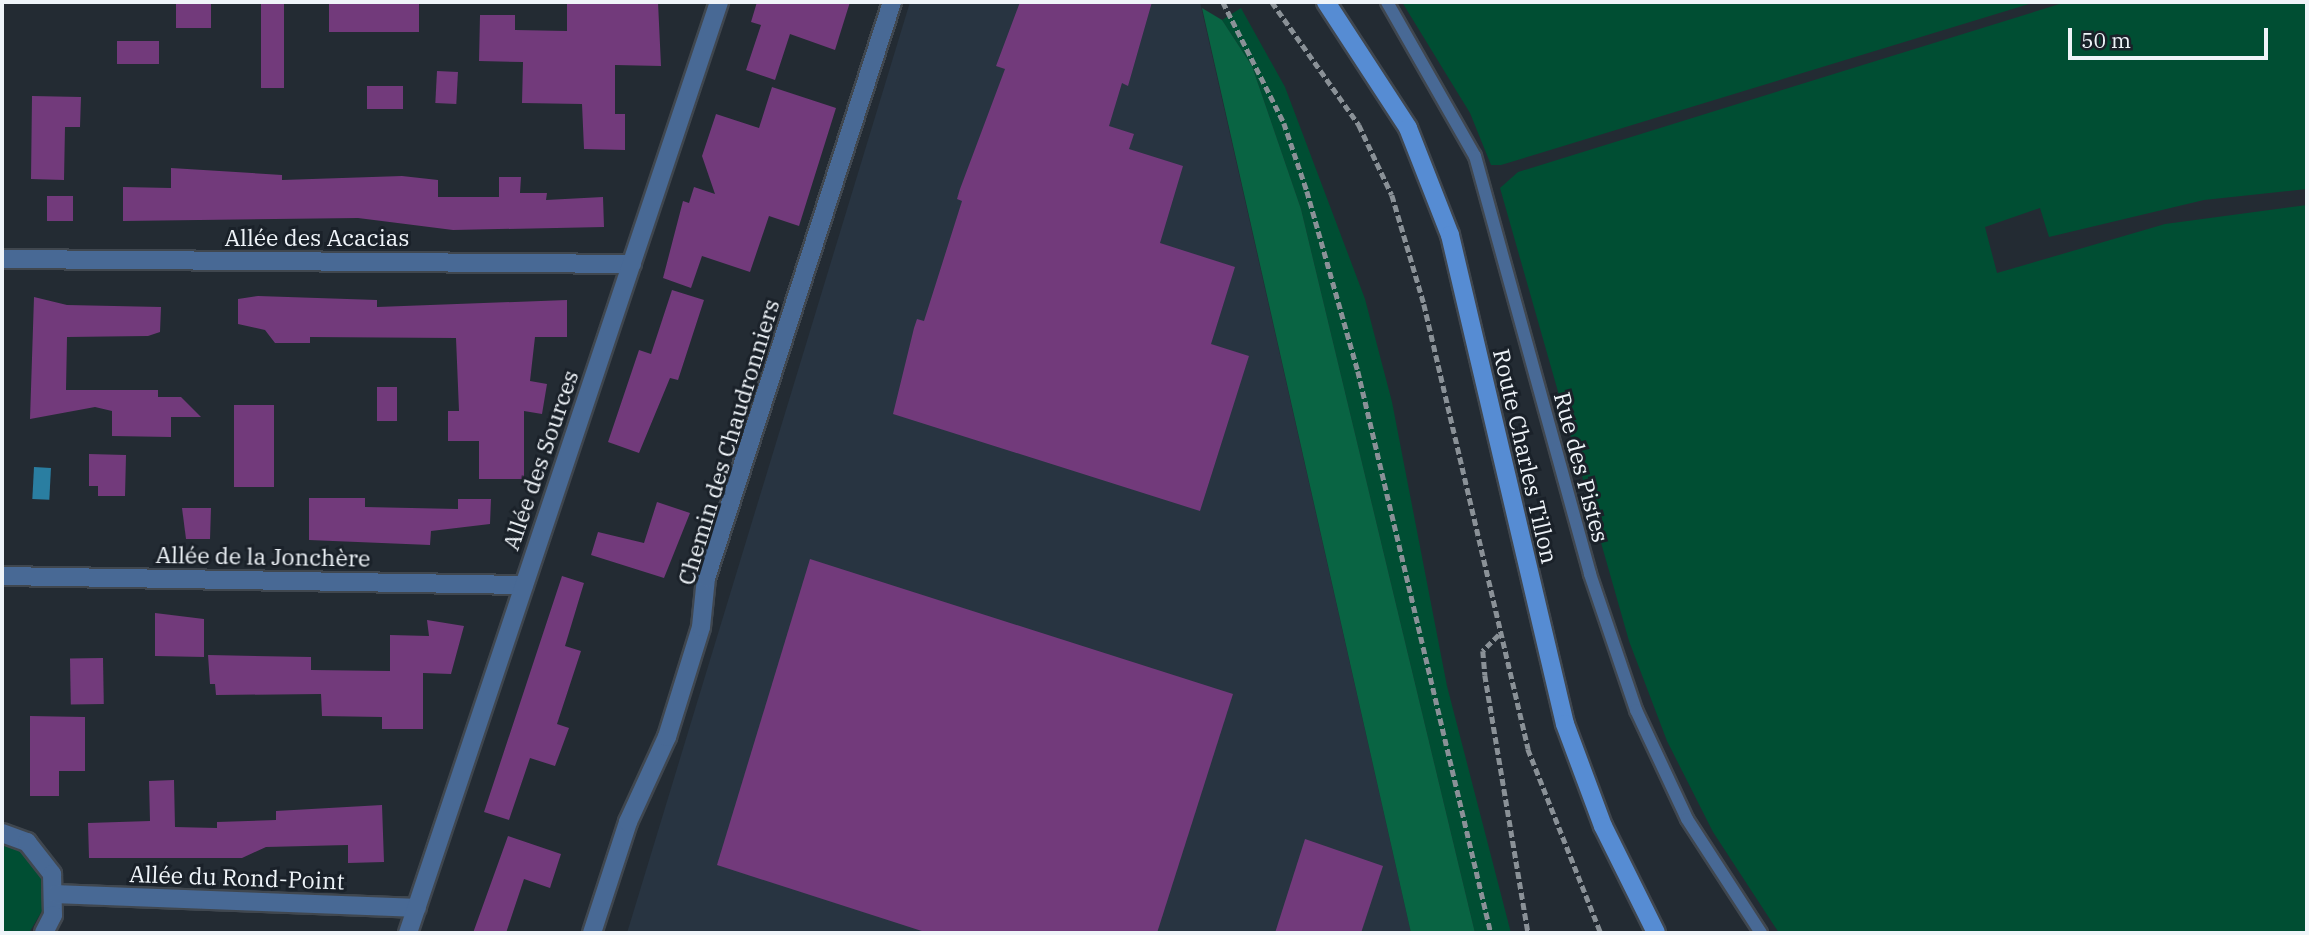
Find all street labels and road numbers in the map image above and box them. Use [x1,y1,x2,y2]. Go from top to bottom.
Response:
street label: Allée des Acacias [224,223,410,251]
street label: Chemin des Chaudronniers [671,296,785,588]
street label: Route Charles Tillon [1488,346,1564,566]
street label: Allée des Sources [496,366,584,554]
street label: Rue des Pistes [1549,389,1615,545]
street label: Allée de la Jonchère [155,540,371,572]
street label: Allée du Rond-Point [129,859,345,895]

